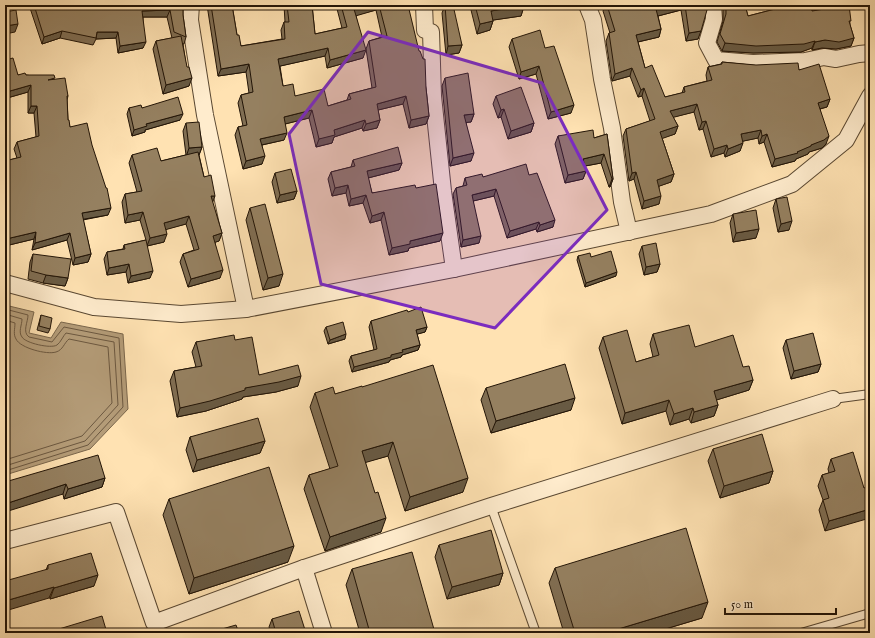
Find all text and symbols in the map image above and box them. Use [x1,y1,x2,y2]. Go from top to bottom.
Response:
scale bar [725,590,836,616]
text: 50 m [731,597,753,612]

